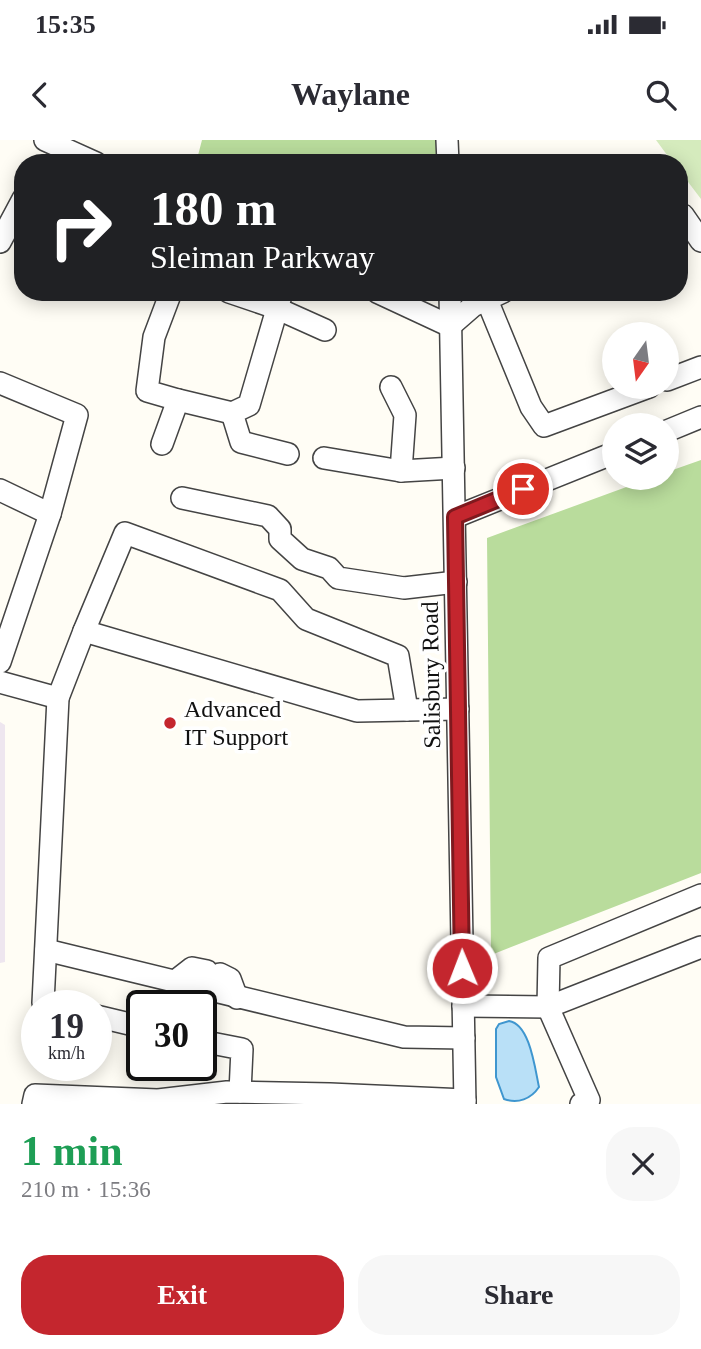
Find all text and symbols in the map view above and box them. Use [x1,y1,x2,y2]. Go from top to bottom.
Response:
text: 15:35 [35,10,96,39]
icon: back [21,76,59,114]
text: Waylane [291,76,410,112]
icon: search [642,76,680,114]
text: 180 m [150,181,277,236]
icon: right [35,182,126,273]
text: Sleiman Parkway [150,239,375,275]
north arrow [602,322,679,399]
map controls [602,322,679,490]
button: layers [602,413,679,490]
pin [493,459,553,519]
icon: arrive [504,470,542,508]
street label: Salisbury Road [417,601,445,749]
place label: Advanced IT Support [184,696,289,750]
marker: Advanced IT Support [162,715,178,731]
position arrow [425,931,499,1005]
speed limit sign: 30 [126,990,217,1081]
text: 19 [49,1007,84,1046]
text: km/h [48,1043,85,1063]
button: close [606,1127,680,1201]
text: 1 min [21,1128,123,1174]
text: 210 m · 15:36 [21,1177,151,1202]
button: Exit [21,1255,344,1335]
button: Share [358,1255,680,1335]

